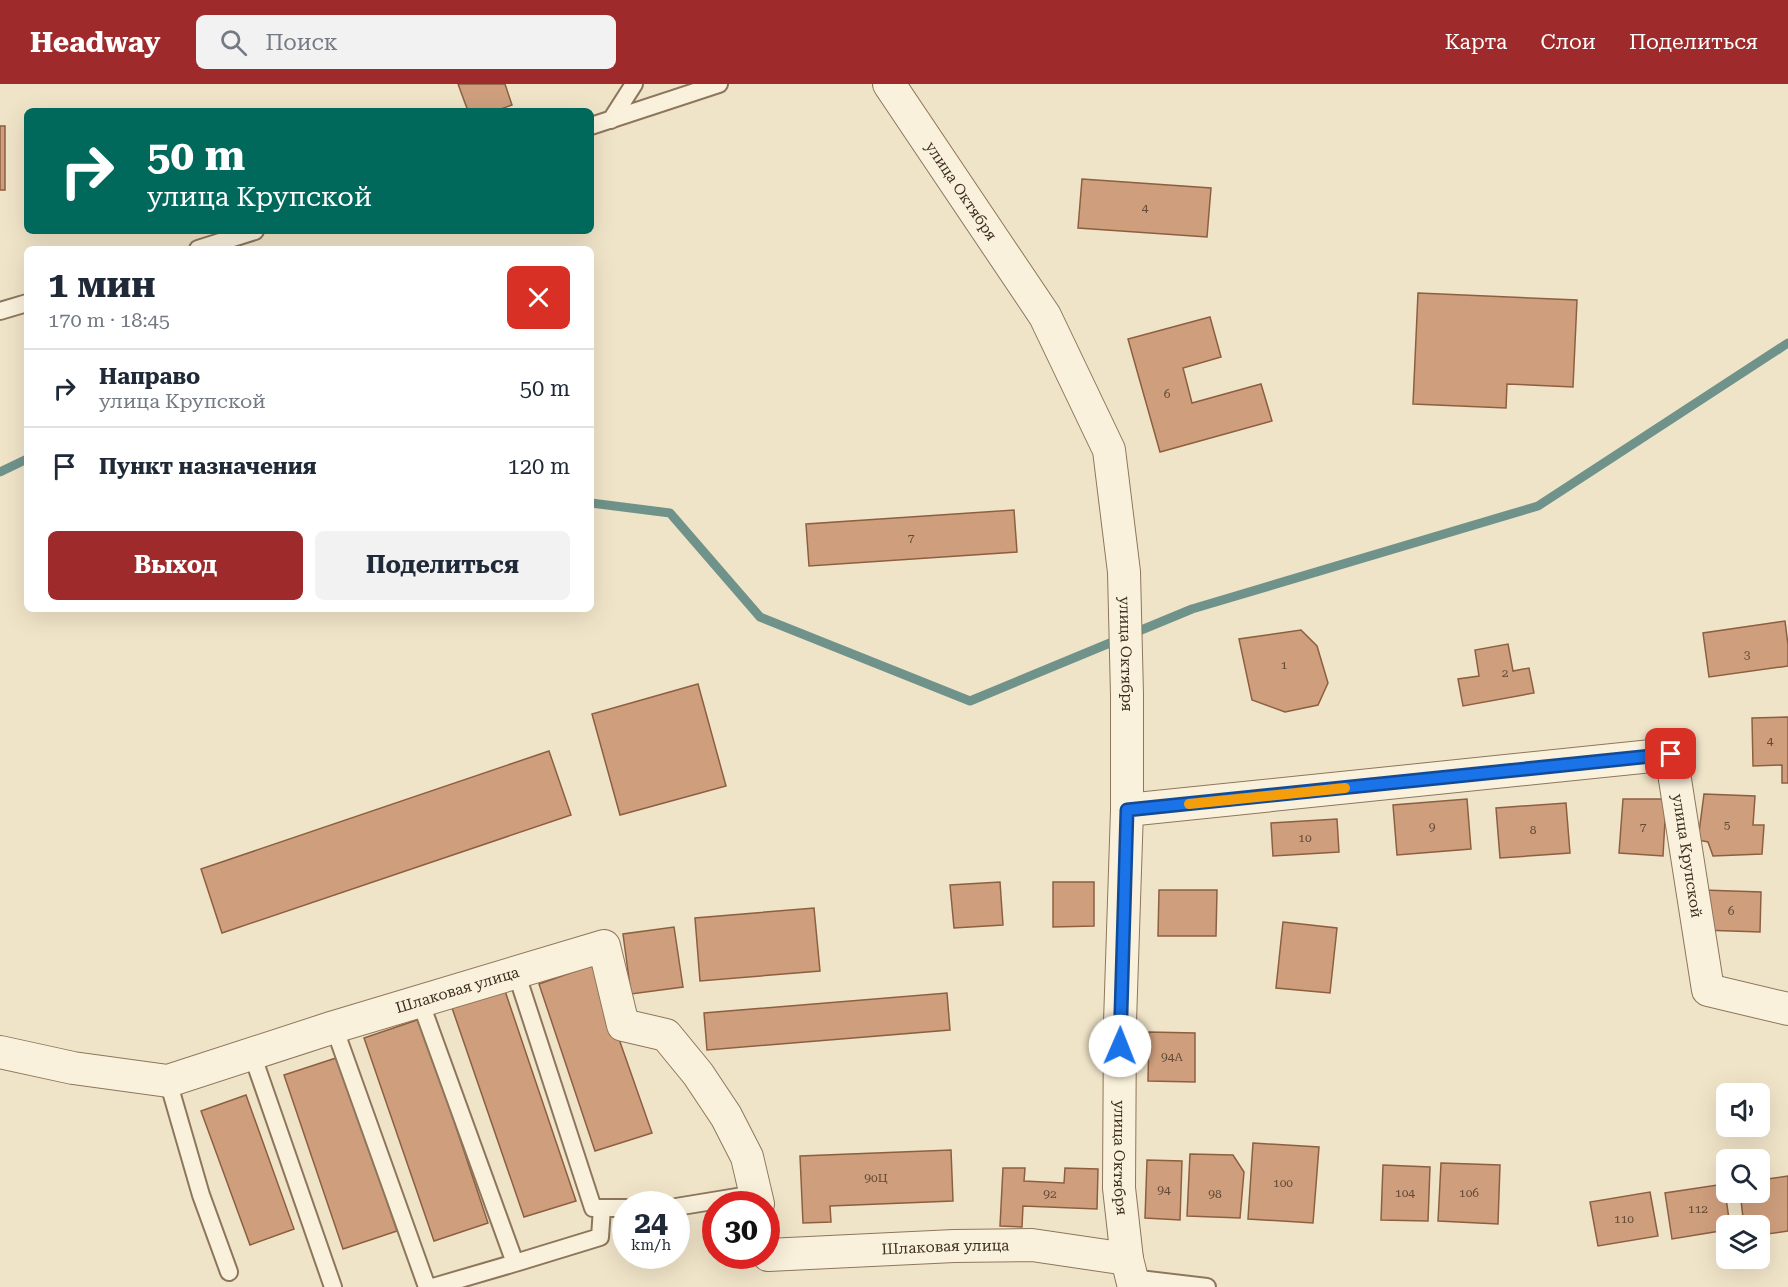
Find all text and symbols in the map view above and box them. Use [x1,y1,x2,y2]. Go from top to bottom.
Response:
search box [196,15,616,69]
text: Headway [30,26,160,59]
icon: search [217,26,250,59]
text: Поиск [265,30,338,55]
text: Карта [1445,30,1508,54]
text: Слои [1541,30,1596,54]
text: Поделиться [1629,30,1758,54]
text: 50 m [147,131,245,180]
icon: right [48,132,126,210]
street label: улица Октября [921,138,1001,244]
text: улица Крупской [147,181,372,213]
house number: 4 [1142,201,1149,215]
text: 1 мин [48,264,156,306]
button: close [507,266,570,329]
text: 170 m · 18:45 [48,308,170,332]
text: Направо [99,364,200,389]
icon: right [48,372,81,405]
text: 50 m [520,376,570,401]
house number: 6 [1164,387,1171,401]
text: улица Крупской [99,389,266,413]
icon: arrive [48,450,81,483]
text: Пункт назначения [99,454,317,479]
text: 120 m [507,454,570,479]
button: Выход [48,531,303,600]
button: Поделиться [315,531,570,600]
house number: 7 [908,531,915,545]
street label: улица Октября [1116,596,1136,712]
house number: 3 [1744,648,1751,662]
house number: 1 [1281,658,1288,672]
house number: 2 [1502,666,1509,680]
pin [1645,728,1696,779]
house number: 4 [1767,734,1774,748]
icon: arrive [1654,737,1687,770]
street label: улица Крупской [1668,793,1706,919]
house number: 5 [1724,818,1731,832]
house number: 9 [1429,820,1436,834]
house number: 7 [1640,820,1647,834]
house number: 8 [1530,823,1537,837]
house number: 10 [1298,831,1312,845]
house number: 6 [1728,904,1735,918]
street label: Шлаковая улица [393,963,521,1017]
position arrow [1088,1014,1152,1078]
house number: 94А [1161,1050,1184,1064]
map controls [1716,1083,1770,1269]
button: sound [1716,1083,1770,1137]
street label: улица Октября [1110,1100,1131,1216]
button: search [1716,1149,1770,1203]
house number: 90Ц [864,1171,888,1185]
house number: 100 [1273,1176,1293,1190]
house number: 94 [1157,1183,1171,1197]
house number: 104 [1395,1186,1415,1200]
house number: 106 [1459,1186,1479,1200]
house number: 92 [1043,1187,1057,1201]
house number: 98 [1208,1187,1222,1201]
speed limit sign: 30 [702,1191,780,1269]
house number: 112 [1688,1202,1708,1216]
text: 24 [634,1205,668,1240]
house number: 110 [1614,1212,1634,1226]
button: layers [1716,1215,1770,1269]
text: km/h [631,1236,671,1254]
street label: Шлаковая улица [881,1236,1010,1258]

